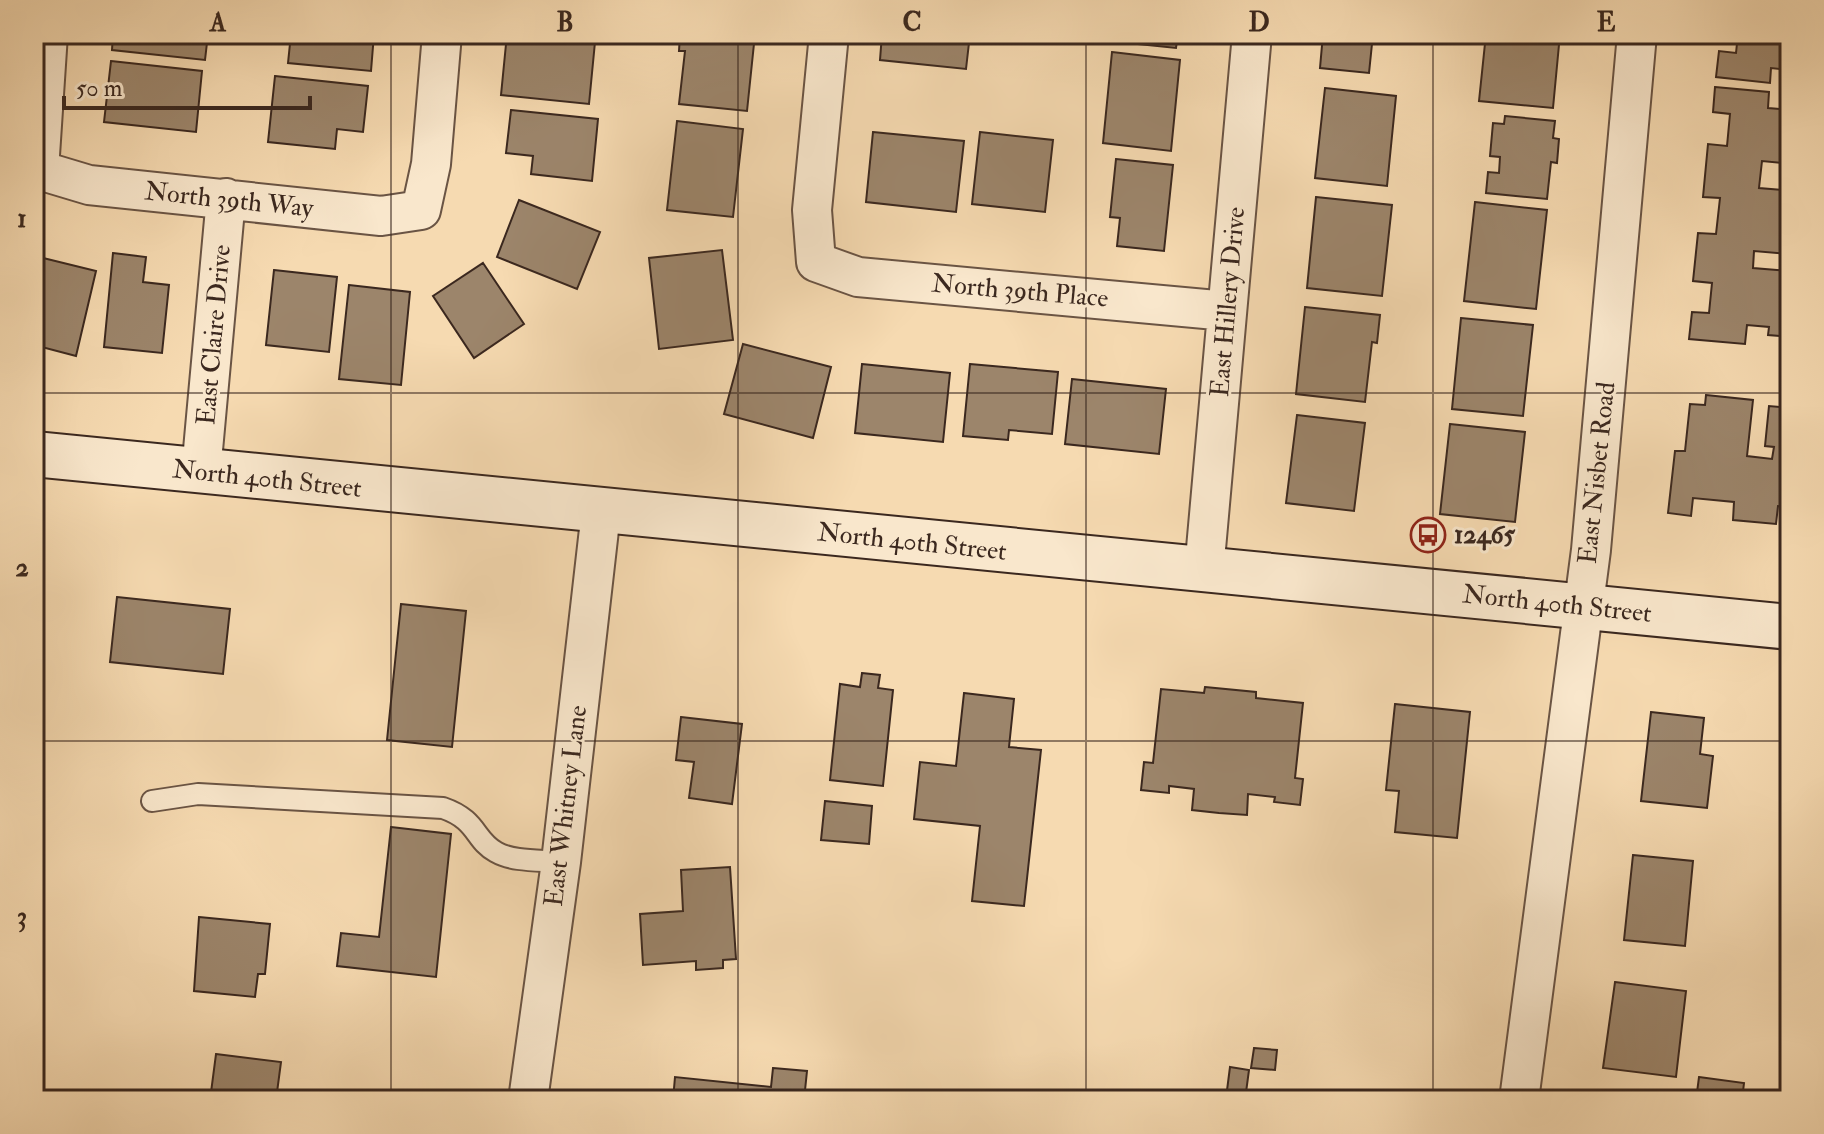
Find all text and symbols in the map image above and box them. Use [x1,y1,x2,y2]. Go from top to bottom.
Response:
text: A [209,7,227,39]
text: B [556,7,574,39]
text: C [902,7,922,39]
text: D [1248,7,1270,39]
text: E [1597,7,1616,39]
scale bar [64,60,310,110]
text: 50 m [76,73,123,104]
street label: North 39th Way [143,175,315,225]
text: 1 [17,203,27,235]
street label: East Hillery Drive [1204,206,1252,398]
street label: East Claire Drive [190,243,238,427]
street label: North 39th Place [930,267,1110,315]
street label: East Nisbet Road [1572,380,1622,566]
street label: North 40th Street [171,453,363,505]
street label: North 40th Street [816,516,1008,568]
bus stop icon: 12465 [1409,516,1447,554]
place label: 12465 [1454,519,1516,551]
text: 2 [15,552,29,584]
street label: North 40th Street [1461,578,1653,630]
street label: East Whitney Lane [538,703,594,909]
text: 3 [17,901,27,933]

